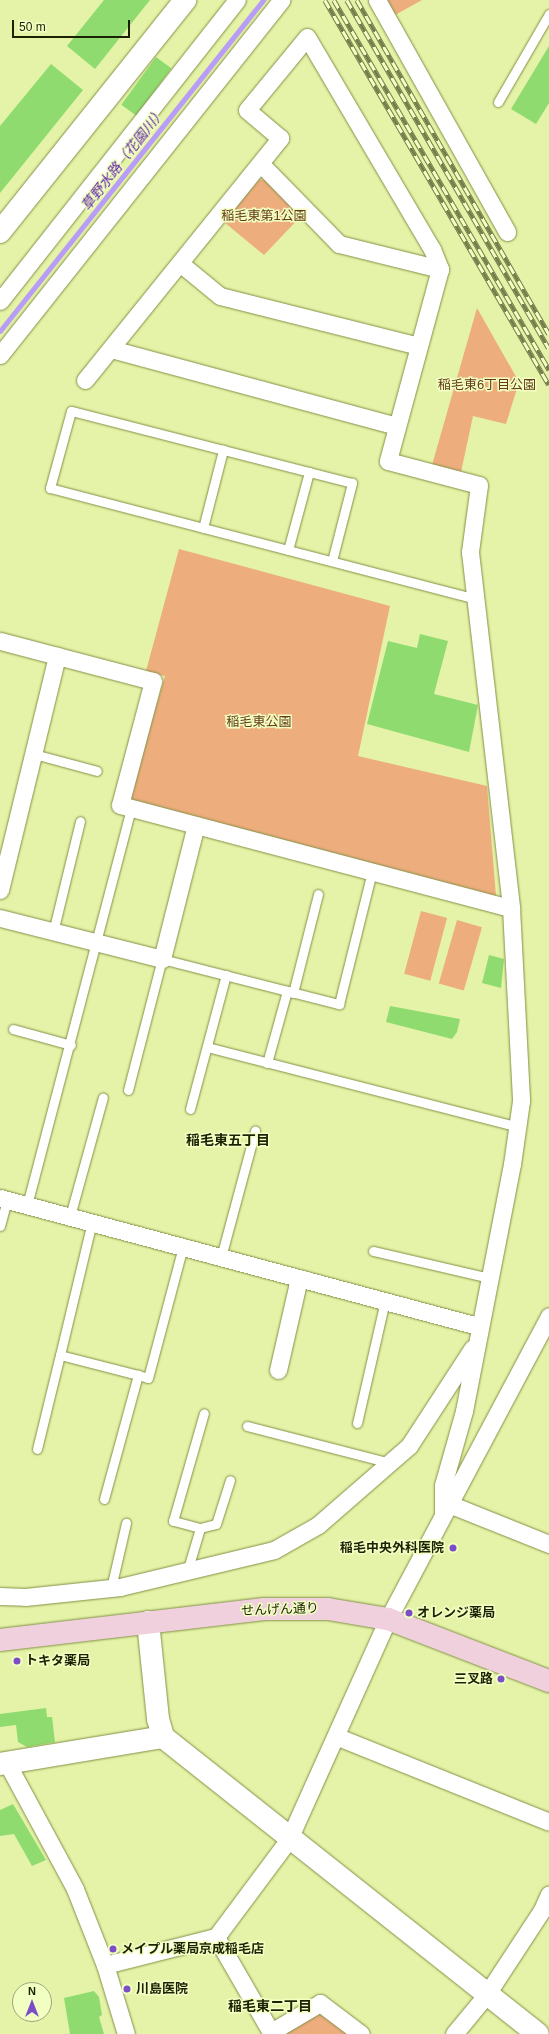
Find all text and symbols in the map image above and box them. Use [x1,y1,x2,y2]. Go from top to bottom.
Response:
scale bar [14,12,132,38]
text: 50 m [19,20,46,34]
water label: 草野水路（花園川） [78,104,168,214]
park label: 稲毛東第1公園 [221,208,307,224]
park label: 稲毛東6丁目公園 [438,377,536,393]
park label: 稲毛東公園 [227,714,291,730]
district label: 稲毛東五丁目 [186,1132,270,1148]
place label: 稲毛中央外科医院 [340,1540,444,1556]
marker: 稲毛中央外科医院 [447,1542,459,1554]
street label: せんげん通り [241,1601,319,1619]
place label: オレンジ薬局 [417,1605,495,1621]
marker: オレンジ薬局 [404,1608,414,1618]
place label: トキタ薬局 [25,1653,90,1669]
marker: トキタ薬局 [12,1656,22,1666]
place label: 三叉路 [454,1671,493,1687]
marker: 三叉路 [496,1674,506,1684]
place label: メイプル薬局京成稲毛店 [121,1941,264,1957]
marker: メイプル薬局京成稲毛店 [108,1944,118,1954]
place label: 川島医院 [136,1981,188,1997]
north arrow [12,1982,52,2022]
marker: 川島医院 [121,1983,133,1995]
text: N [28,1985,36,1997]
district label: 稲毛東二丁目 [228,1998,312,2014]

